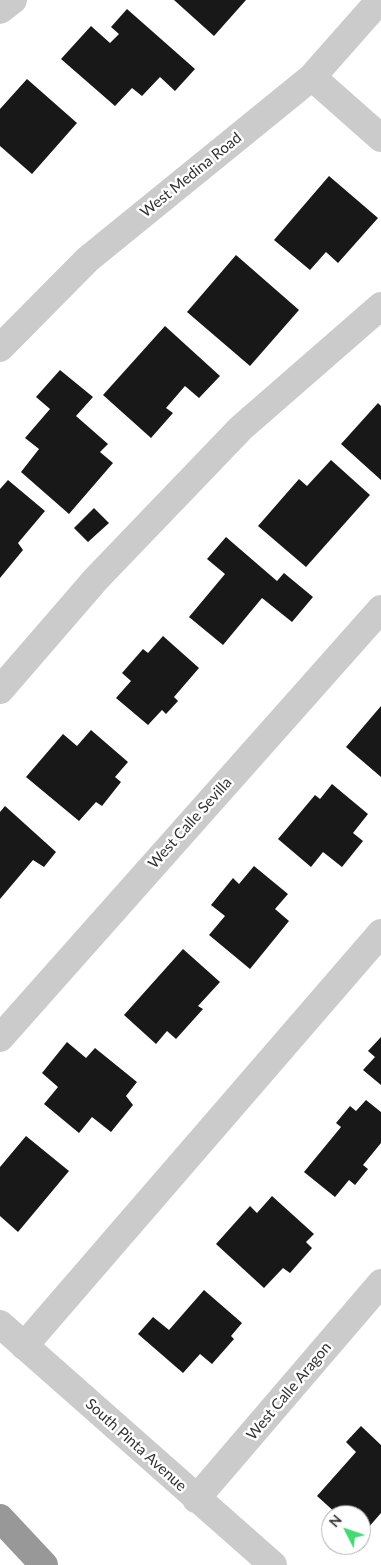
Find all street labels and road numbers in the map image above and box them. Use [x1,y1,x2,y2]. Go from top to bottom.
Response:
street label: West Medina Road [137,129,245,221]
street label: West Calle Sevilla [144,774,236,872]
street label: West Calle Aragon [243,1338,335,1444]
street label: South Pinta Avenue [82,1395,190,1495]

